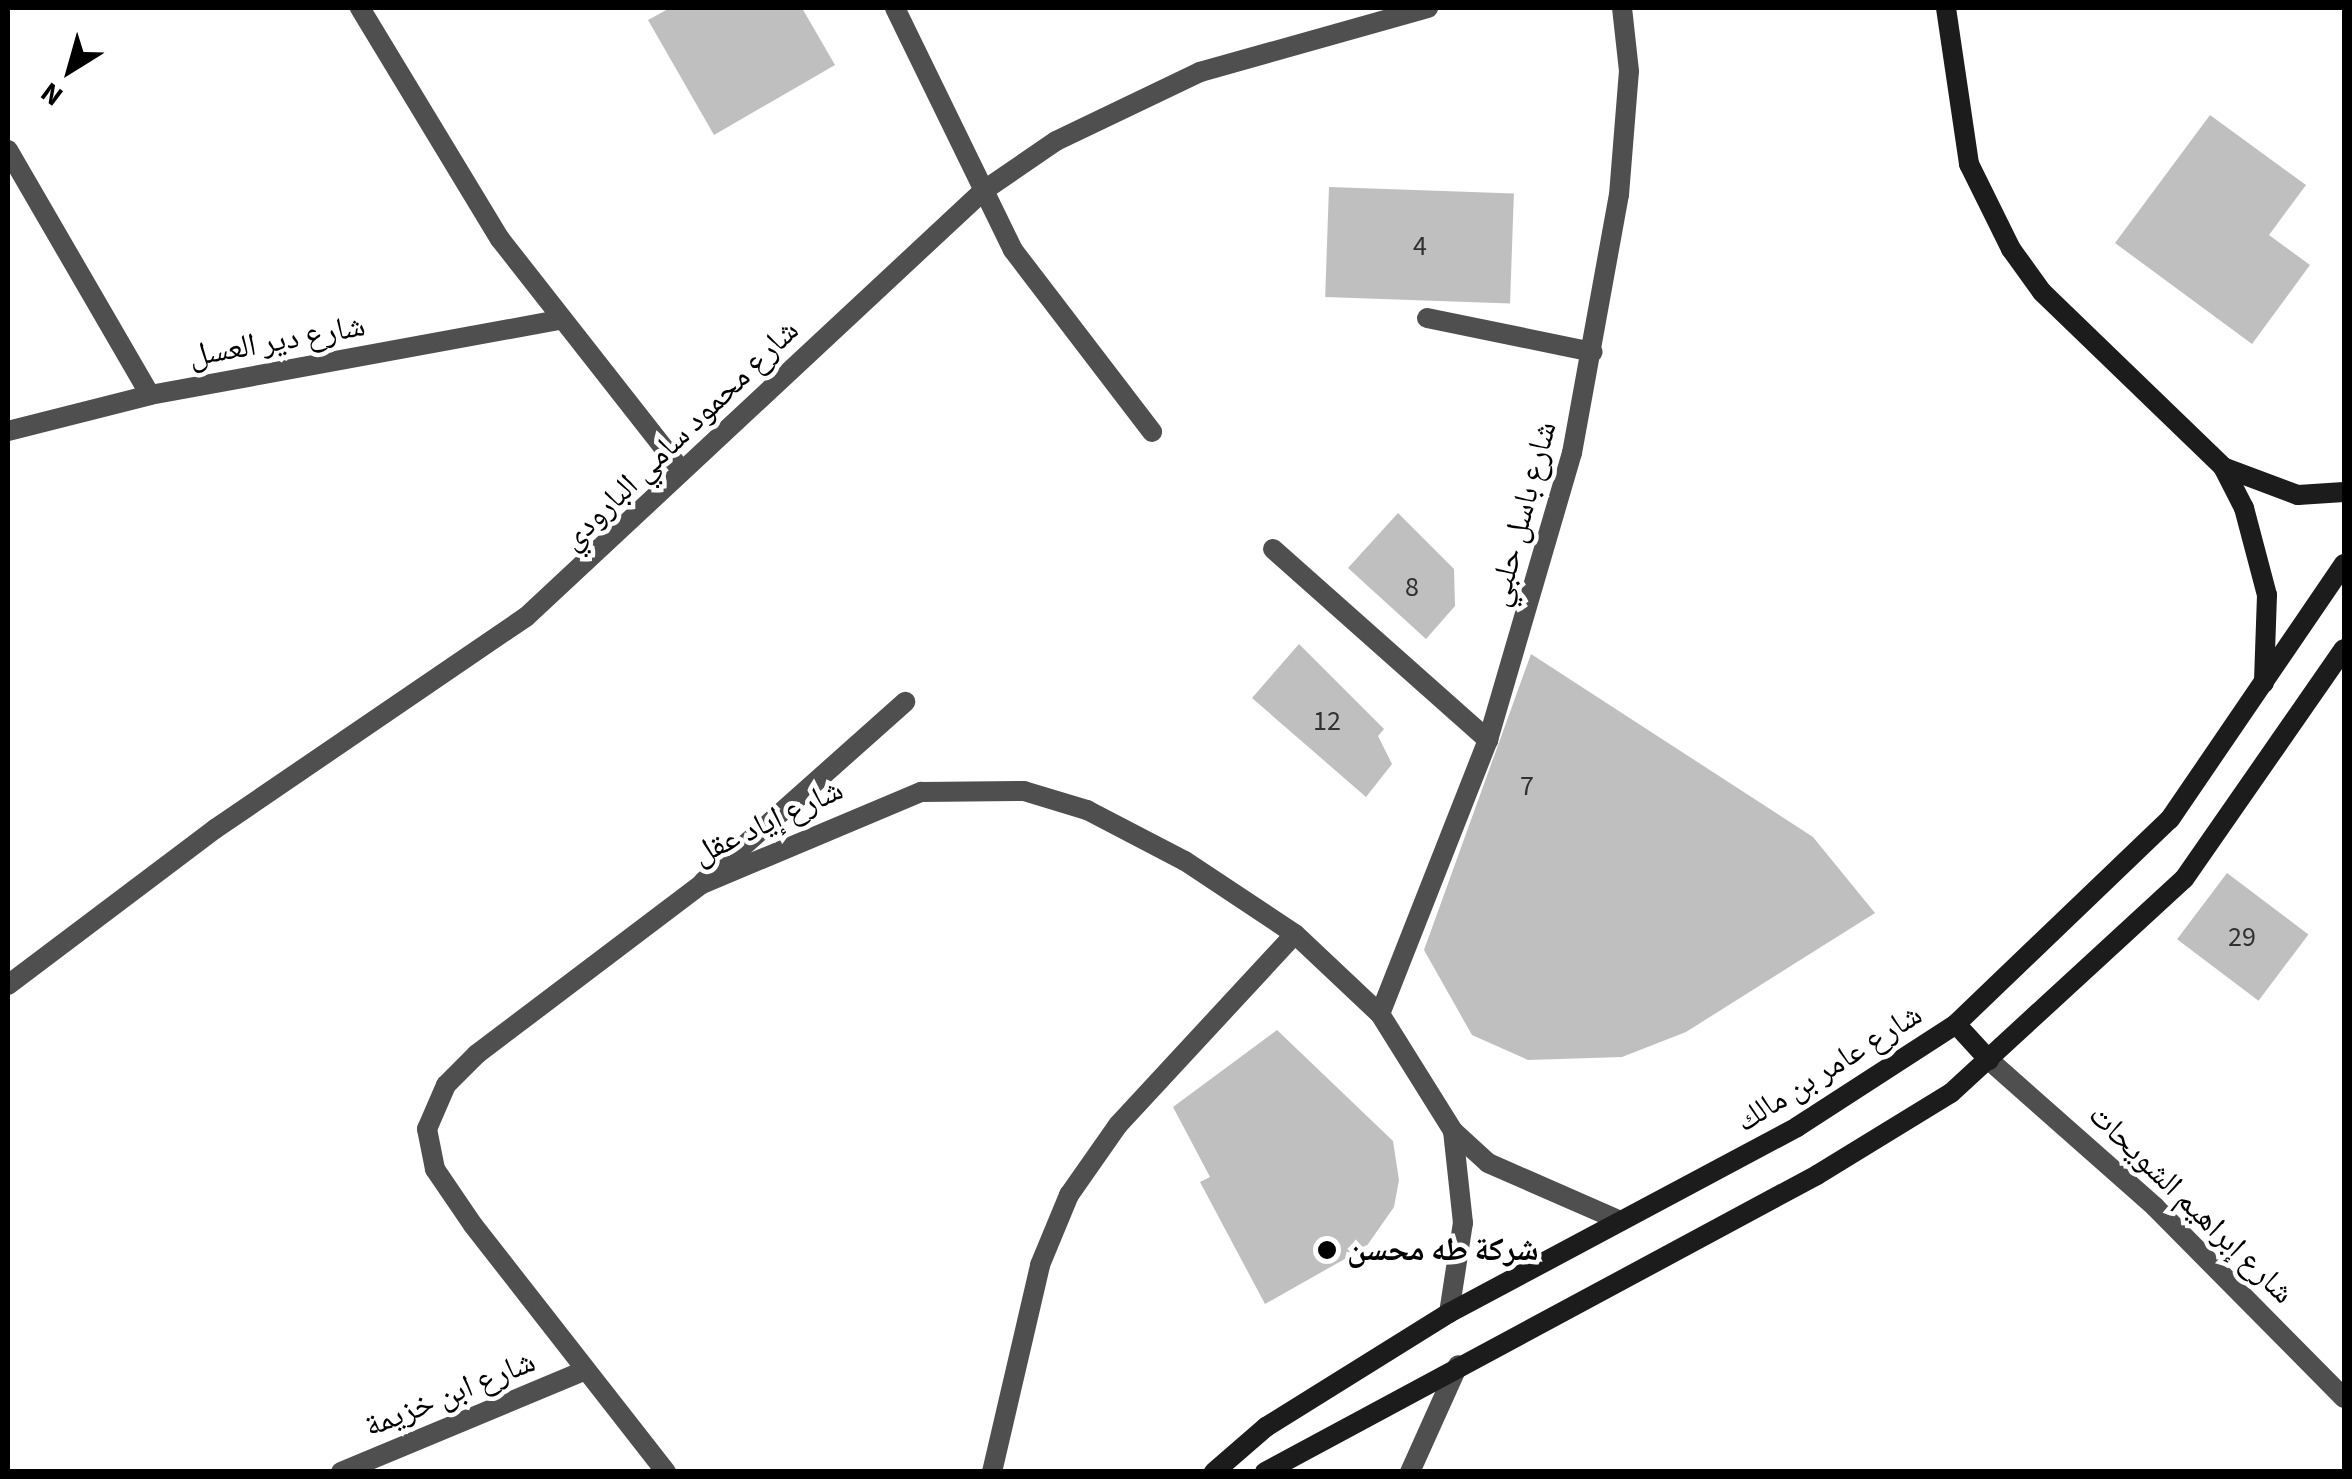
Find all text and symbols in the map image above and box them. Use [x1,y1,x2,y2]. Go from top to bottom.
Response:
north arrow [20,20,120,120]
text: N [32,72,71,116]
house number: 4 [1413,229,1427,263]
street label: شارع دير العسل [186,307,368,375]
street label: شارع محمود سامي البارودي [553,312,807,558]
street label: شارع باسل حلبي [1479,417,1565,611]
house number: 8 [1405,570,1419,604]
house number: 12 [1313,704,1341,738]
house number: 7 [1520,769,1534,803]
street label: شارع إياد عقل [687,771,849,873]
house number: 29 [2228,920,2256,954]
street label: شارع عامر بن مالك [1729,995,1929,1141]
street label: شارع إبراهيم الشويحات [2080,1096,2302,1312]
place label: شركة طه محسن [1347,1231,1539,1269]
marker: شركة طه محسن [1316,1239,1338,1261]
street label: شارع ابن خزيمة [359,1342,541,1446]

